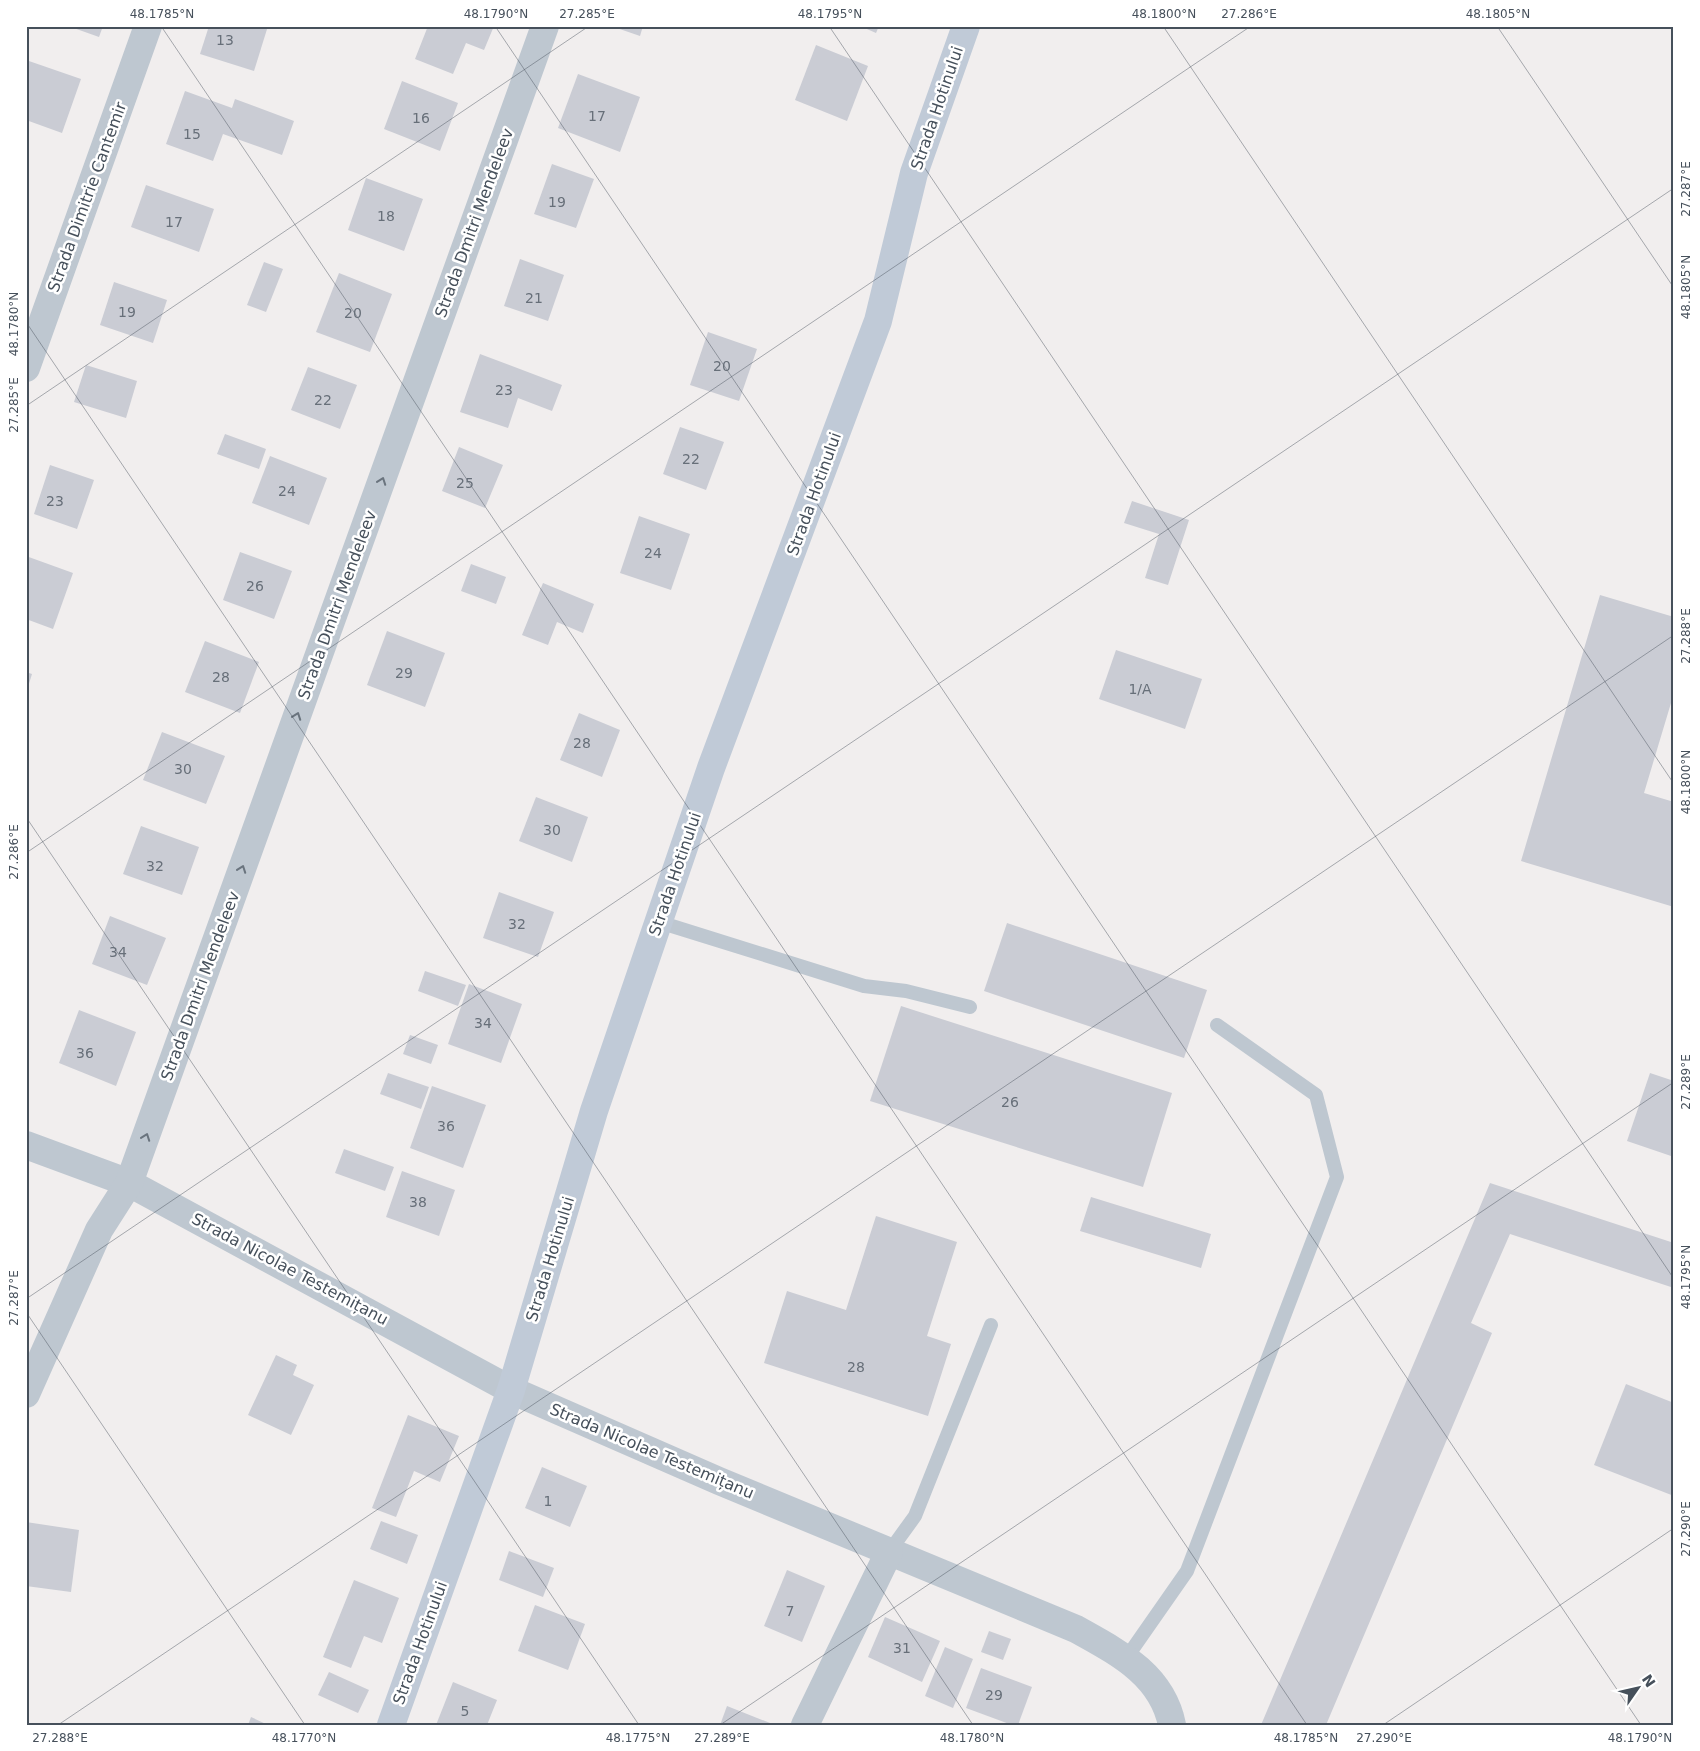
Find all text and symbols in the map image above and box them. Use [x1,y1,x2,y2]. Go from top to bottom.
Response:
text: 48.1785°N [130,7,194,21]
text: 48.1790°N [464,7,528,21]
text: 27.285°E [559,7,615,21]
text: 48.1795°N [798,7,862,21]
text: 48.1800°N [1132,7,1196,21]
text: 27.286°E [1221,7,1277,21]
text: 48.1805°N [1466,7,1530,21]
house number: 13 [216,32,234,48]
street label: Strada Hotinului [907,44,967,172]
street label: Strada Dimitrie Cantemir [44,99,130,295]
house number: 17 [588,108,606,124]
house number: 16 [412,110,430,126]
house number: 15 [183,126,201,142]
street label: Strada Dmitri Mendeleev [431,126,517,320]
text: 27.287°E [1679,161,1693,217]
house number: 19 [548,194,566,210]
house number: 18 [377,208,395,224]
house number: 17 [165,214,183,230]
text: 48.1805°N [1679,255,1693,319]
house number: 21 [525,290,543,306]
text: 48.1780°N [7,292,21,356]
house number: 19 [118,304,136,320]
house number: 20 [344,305,362,321]
house number: 20 [713,358,731,374]
text: 27.285°E [7,377,21,433]
house number: 23 [495,382,513,398]
house number: 22 [314,392,332,408]
street label: Strada Hotinului [783,430,845,558]
house number: 22 [682,451,700,467]
house number: 25 [456,475,474,491]
one-way arrow [376,477,386,485]
house number: 24 [278,483,296,499]
house number: 23 [46,493,64,509]
street label: Strada Dmitri Mendeleev [294,508,380,702]
house number: 24 [644,545,662,561]
house number: 26 [246,578,264,594]
text: 27.288°E [1679,608,1693,664]
house number: 29 [395,665,413,681]
house number: 28 [212,669,230,685]
house number: 1/A [1128,681,1152,697]
one-way arrow [291,712,301,721]
house number: 28 [573,735,591,751]
text: 48.1800°N [1679,750,1693,814]
house number: 30 [174,761,192,777]
street label: Strada Hotinului [645,810,705,938]
house number: 30 [543,822,561,838]
text: 27.286°E [7,824,21,880]
house number: 32 [146,858,164,874]
one-way arrow [236,865,246,874]
street label: Strada Dmitri Mendeleev [157,889,243,1083]
house number: 32 [508,916,526,932]
house number: 34 [109,944,127,960]
house number: 34 [474,1015,492,1031]
house number: 36 [76,1045,94,1061]
text: 27.289°E [1679,1054,1693,1110]
house number: 26 [1001,1094,1019,1110]
house number: 36 [437,1118,455,1134]
one-way arrow [140,1133,150,1142]
house number: 38 [409,1194,427,1210]
street label: Strada Hotinului [522,1194,578,1324]
street label: Strada Nicolae Testemițanu [189,1209,391,1329]
text: 48.1795°N [1679,1245,1693,1309]
text: 27.287°E [7,1270,21,1326]
house number: 28 [847,1359,865,1375]
street label: Strada Nicolae Testemițanu [547,1399,757,1503]
house number: 1 [544,1493,552,1509]
text: 27.290°E [1679,1501,1693,1557]
street label: Strada Hotinului [389,1579,451,1707]
house number: 7 [786,1603,794,1619]
house number: 31 [893,1640,911,1656]
north arrow [1612,1664,1662,1714]
text: N [1639,1671,1659,1690]
house number: 29 [985,1687,1003,1703]
house number: 5 [461,1703,469,1719]
text: 27.288°E [32,1731,88,1745]
text: 48.1770°N [272,1731,336,1745]
text: 48.1775°N [606,1731,670,1745]
text: 27.289°E [694,1731,750,1745]
text: 48.1780°N [940,1731,1004,1745]
text: 48.1785°N [1274,1731,1338,1745]
text: 27.290°E [1356,1731,1412,1745]
text: 48.1790°N [1608,1731,1672,1745]

